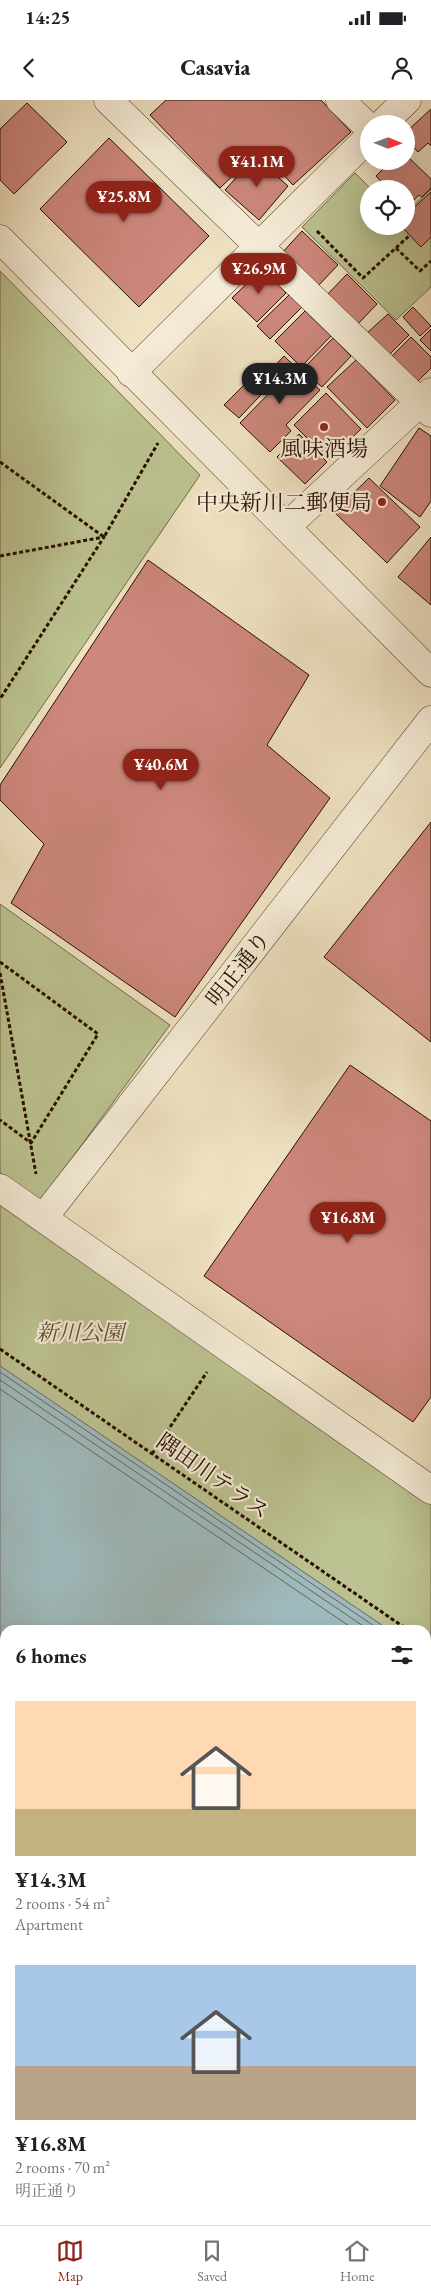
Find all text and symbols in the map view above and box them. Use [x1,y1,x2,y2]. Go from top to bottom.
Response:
text: 14:25 [25,5,71,30]
text: Casavia [181,53,250,82]
icon: back [15,54,43,82]
icon: person [388,54,416,82]
north arrow [360,115,415,170]
map controls [360,115,415,235]
pin: ¥41.1M [216,146,298,188]
text: ¥41.1M [230,151,284,172]
pin: ¥25.8M [83,180,165,223]
button: locate [360,180,415,235]
text: ¥25.8M [97,186,151,207]
pin: ¥26.9M [218,252,300,295]
text: ¥26.9M [232,258,286,279]
pin: ¥14.3M [239,362,321,405]
text: ¥14.3M [253,368,307,389]
marker: 風味酒場 [318,421,330,433]
place label: 風味酒場 [280,434,368,463]
place label: 中央新川二郵便局 [196,488,372,517]
marker: 中央新川二郵便局 [376,496,388,508]
pin: ¥40.6M [120,748,202,791]
text: ¥40.6M [134,754,188,775]
street label: 明正通り [199,925,277,1013]
pin: ¥16.8M [307,1202,389,1244]
text: ¥16.8M [321,1207,375,1228]
park label: 新川公園 [36,1318,127,1347]
street label: 隅田川テラス [151,1426,275,1526]
icon: filters [388,1641,416,1669]
text: 6 homes [15,1642,87,1669]
icon: home [171,1733,261,1823]
text: ¥14.3M [15,1866,86,1893]
text: 2 rooms · 54 m² [15,1893,110,1914]
text: Apartment [15,1914,83,1935]
icon: home [171,1997,261,2087]
text: ¥16.8M [15,2130,86,2157]
text: 2 rooms · 70 m² [15,2157,110,2178]
text: 明正通り [15,2180,79,2201]
tab: Map [56,2237,84,2285]
tab: Saved [197,2237,227,2285]
tab: Home [340,2237,375,2285]

